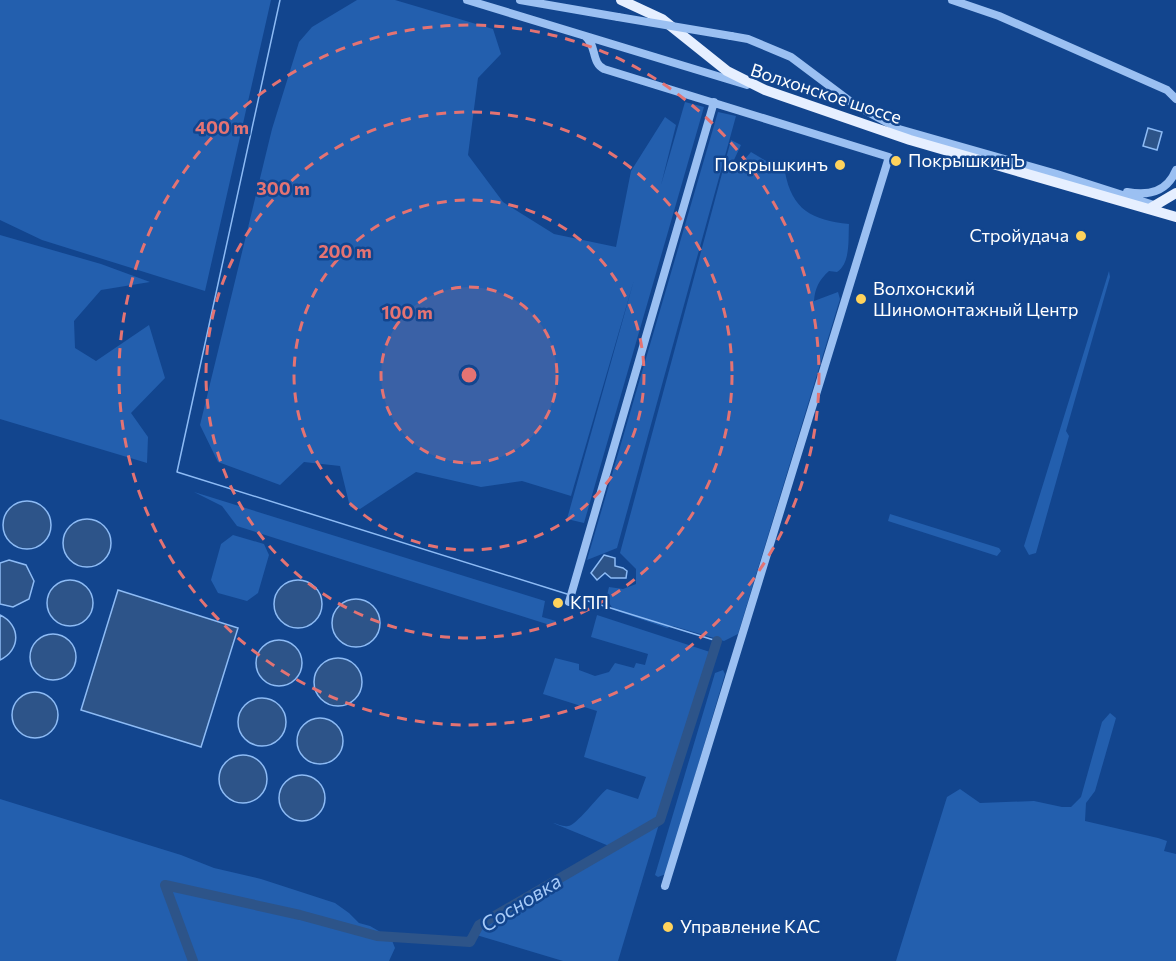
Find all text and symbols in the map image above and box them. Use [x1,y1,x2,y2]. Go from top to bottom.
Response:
street label: Волхонское шоссе [748,58,905,128]
text: 400 m [195,116,249,138]
place label: ПокрышкинЪ [908,149,1025,171]
place label: Покрышкинъ [714,153,828,175]
marker: ПокрышкинЪ [889,154,903,168]
marker: Покрышкинъ [833,158,847,172]
text: 300 m [256,177,310,199]
place label: Стройудача [969,224,1069,246]
marker: Стройудача [1074,229,1088,243]
text: 200 m [318,240,372,262]
place label: Волхонский Шиномонтажный Центр [873,277,1079,320]
marker: Волхонский Шиномонтажный Центр [854,292,868,306]
text: 100 m [381,301,433,323]
centre of rings [459,365,479,385]
place label: КПП [570,591,609,613]
marker: КПП [551,596,565,610]
water label: Сосновка [476,868,565,936]
place label: Управление КАС [680,915,820,937]
marker: Управление КАС [661,920,675,934]

